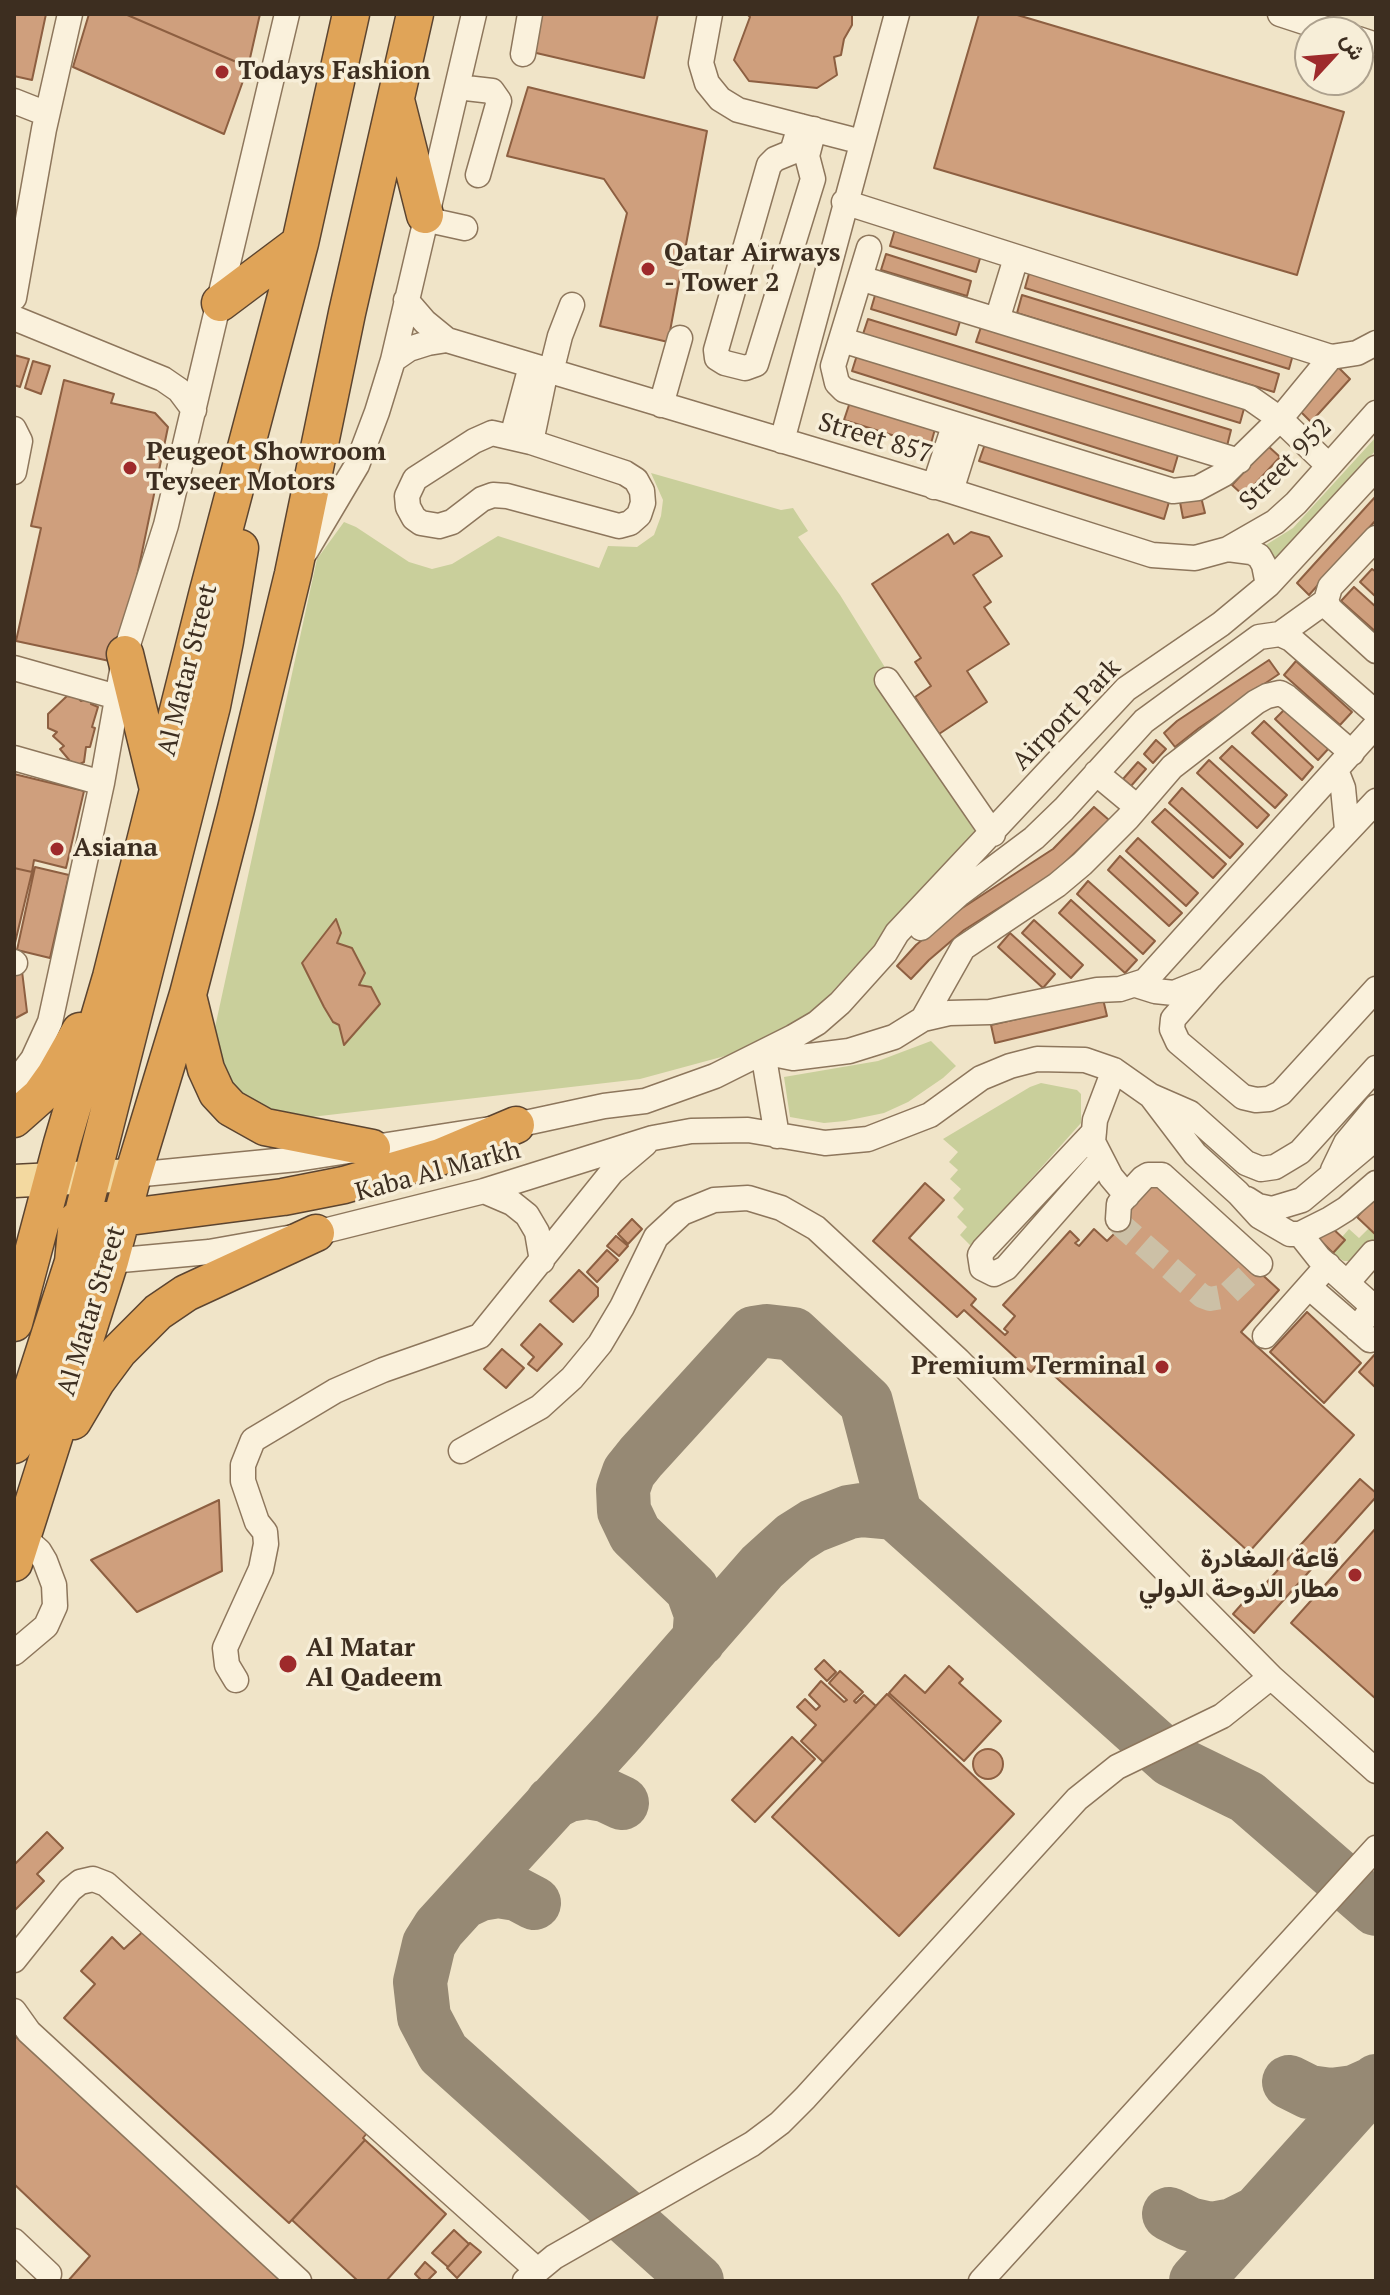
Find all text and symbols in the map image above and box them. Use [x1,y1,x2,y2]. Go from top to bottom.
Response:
north arrow [1294,16,1374,96]
text: ش [1335,28,1373,64]
place label: Todays Fashion [238,56,431,88]
marker: Todays Fashion [213,63,231,81]
place label: Qatar Airways - Tower 2 [664,238,840,300]
marker: Qatar Airways - Tower 2 [639,260,657,278]
street label: Street 857 [814,407,936,471]
street label: Street 952 [1234,413,1338,517]
place label: Peugeot Showroom Teyseer Motors [146,437,386,498]
marker: Peugeot Showroom Teyseer Motors [121,459,139,477]
street label: Al Matar Street [152,581,224,759]
street label: Airport Park [1006,653,1128,777]
place label: Asiana [73,833,158,865]
marker: Asiana [48,840,66,858]
street label: Kaba Al Markh [352,1135,524,1209]
street label: Al Matar Street [51,1222,133,1400]
place label: Premium Terminal [911,1351,1146,1383]
marker: Premium Terminal [1153,1358,1171,1376]
place label: قاعة المغادرة مطار الدوحة الدولي [1139,1544,1339,1606]
marker: قاعة المغادرة مطار الدوحة الدولي [1346,1566,1364,1584]
place label: Al Matar Al Qadeem [306,1633,442,1694]
marker: Al Matar Al Qadeem [277,1653,299,1675]

